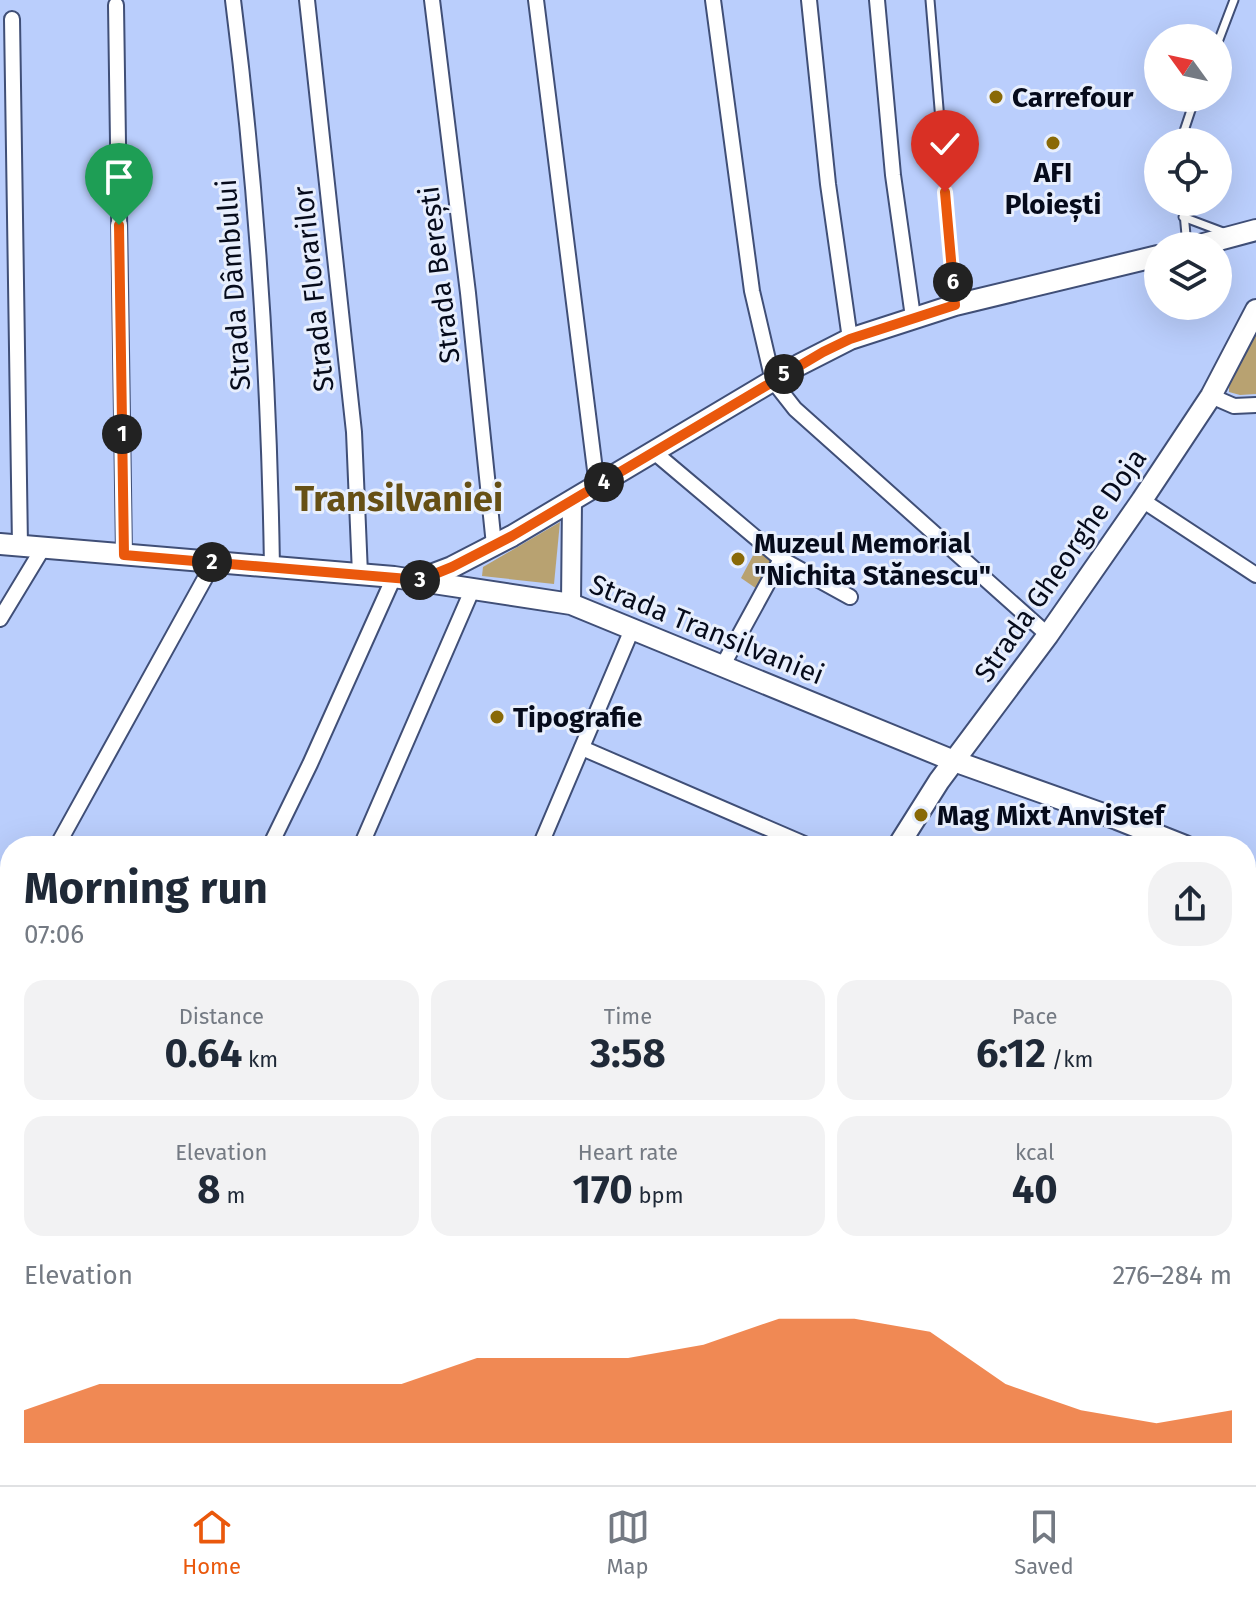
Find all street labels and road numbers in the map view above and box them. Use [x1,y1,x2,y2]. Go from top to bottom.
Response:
street label: Strada Dâmbului [210,178,257,392]
street label: Strada Florarilor [286,184,341,393]
street label: Strada Berești [412,184,468,365]
street label: Strada Gheorghe Doja [967,442,1153,688]
street label: Strada Transilvaniei [585,567,829,692]

